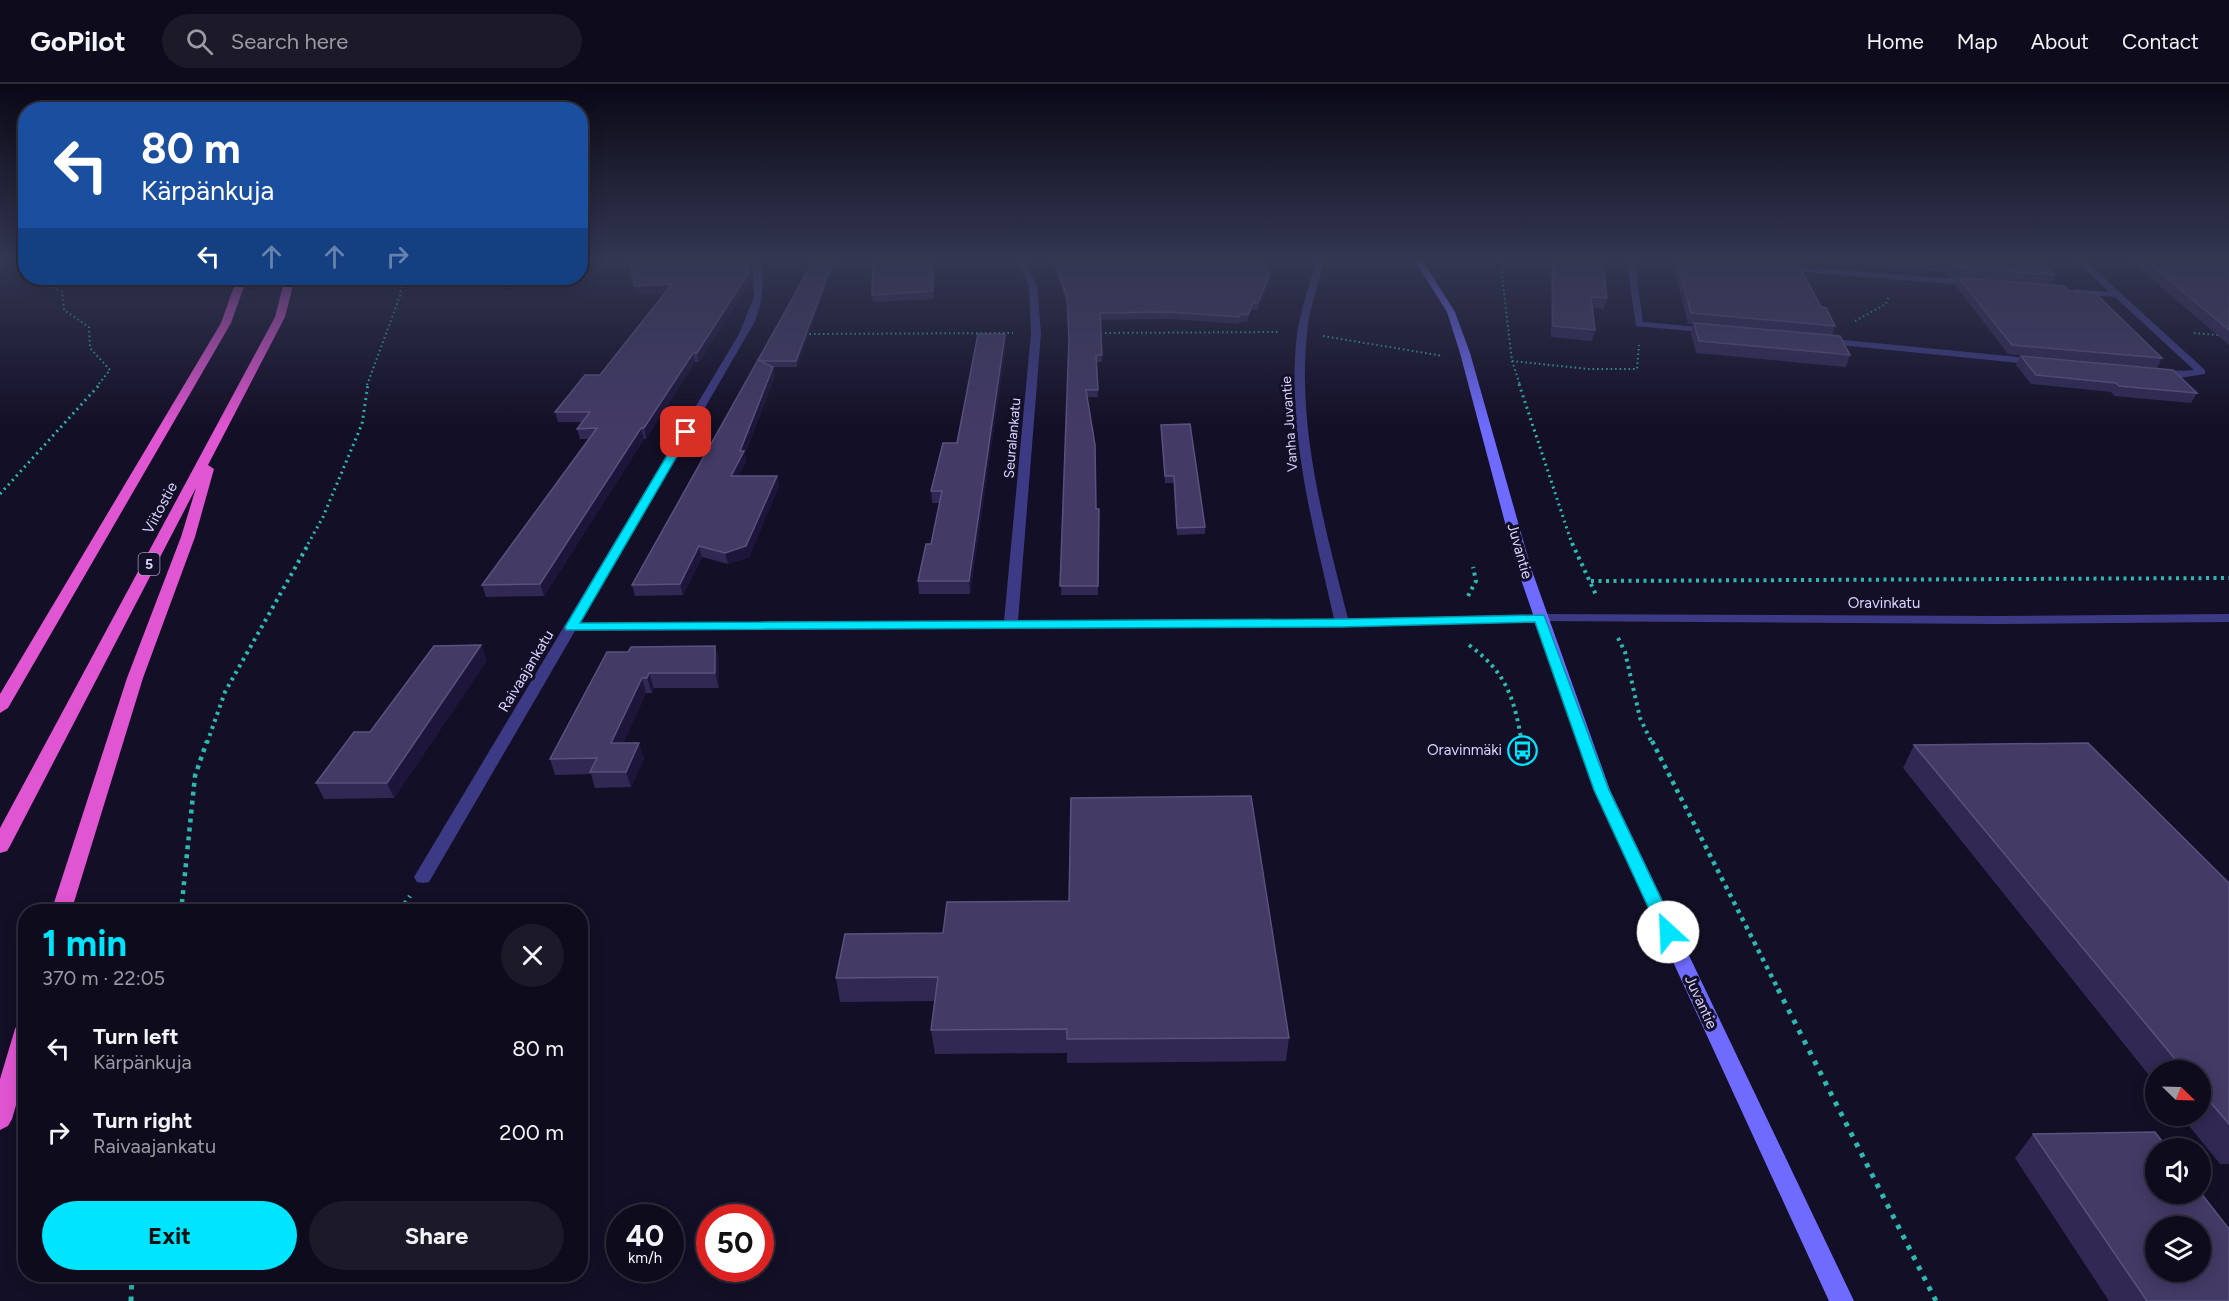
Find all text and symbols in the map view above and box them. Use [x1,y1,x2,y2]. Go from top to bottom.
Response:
search box [162,14,582,68]
text: GoPilot [30,24,126,58]
icon: search [183,25,216,58]
text: Search here [231,28,348,55]
text: Home [1867,29,1924,54]
text: Map [1957,29,1998,54]
text: About [2031,29,2089,54]
text: Contact [2122,29,2199,54]
text: 80 m [141,123,241,174]
icon: left [42,126,120,204]
text: Kärpänkuja [141,174,274,207]
icon: left [192,240,225,273]
icon: ahead [255,240,288,273]
icon: ahead [318,240,351,273]
icon: right [381,240,414,273]
street label: Vanha Juvantie [1278,375,1301,472]
street label: Seuralankatu [1001,397,1024,479]
pin [660,406,711,457]
icon: arrive [669,415,702,448]
street label: Viitostie [139,479,181,537]
street label: Juvantie [1503,521,1537,581]
road number: 5 [138,553,160,575]
street label: Oravinkatu [1848,594,1920,612]
street label: Raivaajankatu [495,627,557,715]
bus stop icon: Oravinmäki [1507,734,1539,766]
place label: Oravinmäki [1427,741,1502,759]
position arrow [1636,900,1700,964]
text: 1 min [42,922,127,965]
button: close [501,924,564,987]
text: 370 m · 22:05 [42,966,165,990]
street label: Juvantie [1681,972,1721,1032]
text: Turn left [93,1023,179,1050]
icon: left [42,1032,75,1065]
text: 80 m [512,1035,564,1062]
text: Kärpänkuja [93,1050,192,1074]
north arrow [2145,1060,2211,1126]
map controls [2145,1060,2211,1282]
text: Turn right [93,1107,192,1134]
icon: right [42,1116,75,1149]
text: 200 m [499,1119,564,1146]
text: Raivaajankatu [93,1134,216,1158]
button: sound [2145,1138,2211,1204]
button: Exit [42,1201,297,1270]
button: Share [309,1201,564,1270]
speed limit sign: 50 [696,1204,774,1282]
button: layers [2145,1216,2211,1282]
text: 40 [626,1217,664,1254]
text: km/h [628,1249,662,1267]

